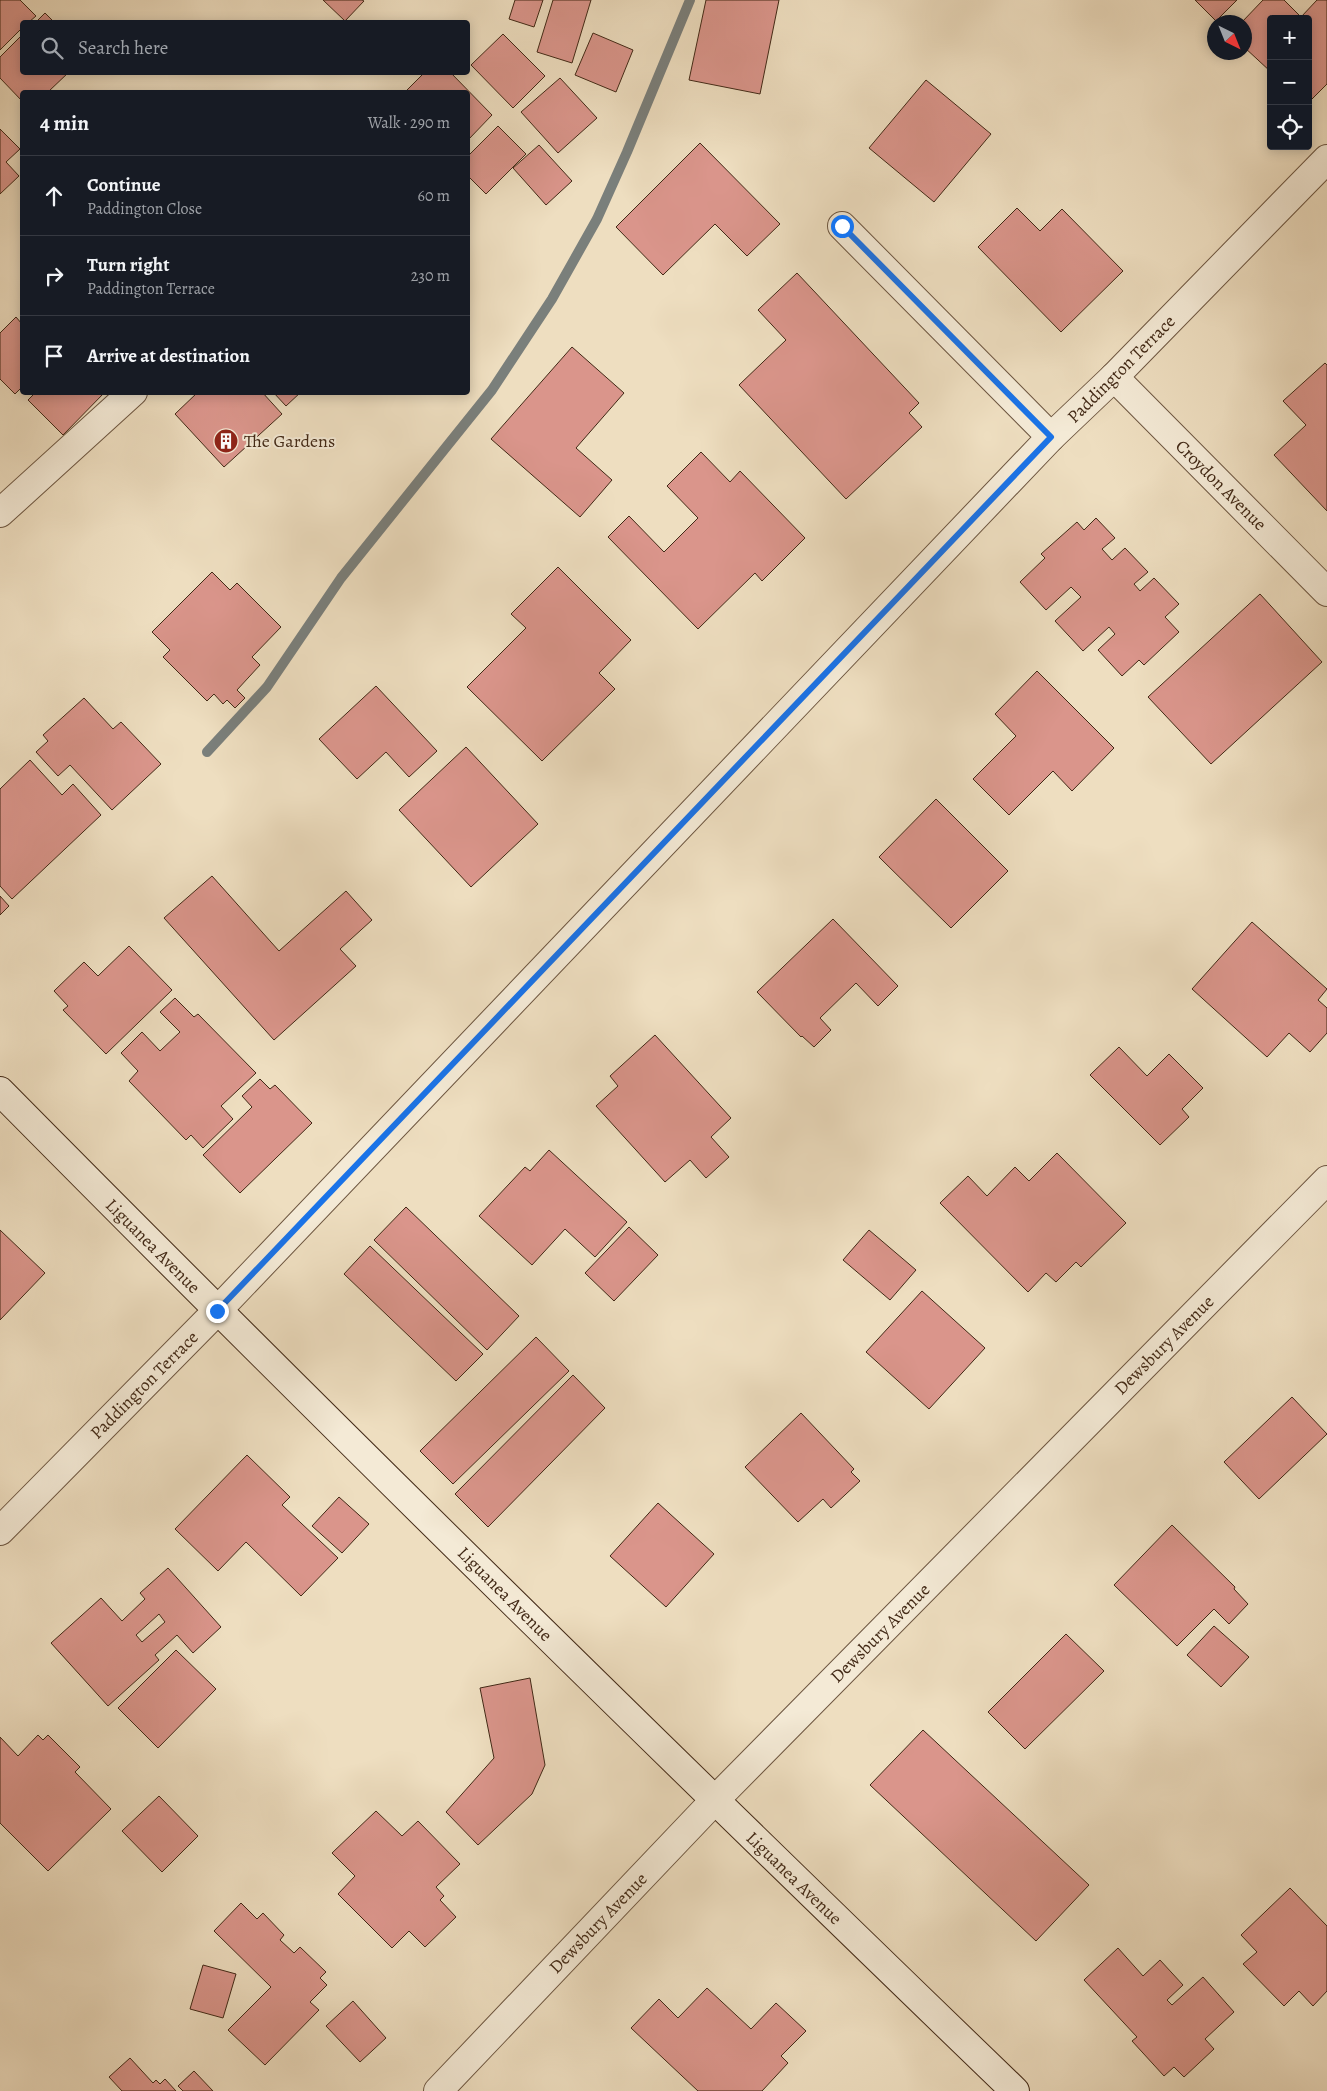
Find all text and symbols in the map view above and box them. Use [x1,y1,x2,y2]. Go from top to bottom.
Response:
north arrow [1207,15,1252,60]
map controls [1267,15,1312,150]
button: + [1267,15,1312,60]
search box [20,20,470,75]
icon: search [38,34,66,62]
text: Search here [78,35,168,61]
button: − [1267,60,1312,105]
button: locate [1267,105,1312,150]
text: 4 min [40,109,89,137]
text: Walk · 290 m [368,112,450,134]
text: Continue [87,172,161,198]
icon: ahead [40,182,68,210]
text: 60 m [418,185,450,207]
text: Paddington Close [87,198,202,220]
route start [831,215,854,238]
text: Turn right [87,252,169,278]
icon: right [40,262,68,290]
text: 230 m [411,265,450,287]
text: Paddington Terrace [87,278,215,300]
street label: Paddington Terrace [1062,310,1180,428]
icon: arrive [40,342,68,370]
text: Arrive at destination [87,343,250,369]
building icon: The Gardens [213,428,239,454]
place label: The Gardens [244,429,335,453]
street label: Croydon Avenue [1170,434,1272,536]
street label: Liguanea Avenue [100,1193,206,1299]
street label: Dewsbury Avenue [1109,1290,1219,1400]
route end [206,1300,229,1323]
street label: Paddington Terrace [85,1326,203,1444]
street label: Liguanea Avenue [452,1541,558,1647]
street label: Dewsbury Avenue [825,1578,935,1688]
street label: Liguanea Avenue [741,1826,847,1930]
street label: Dewsbury Avenue [544,1867,652,1979]

